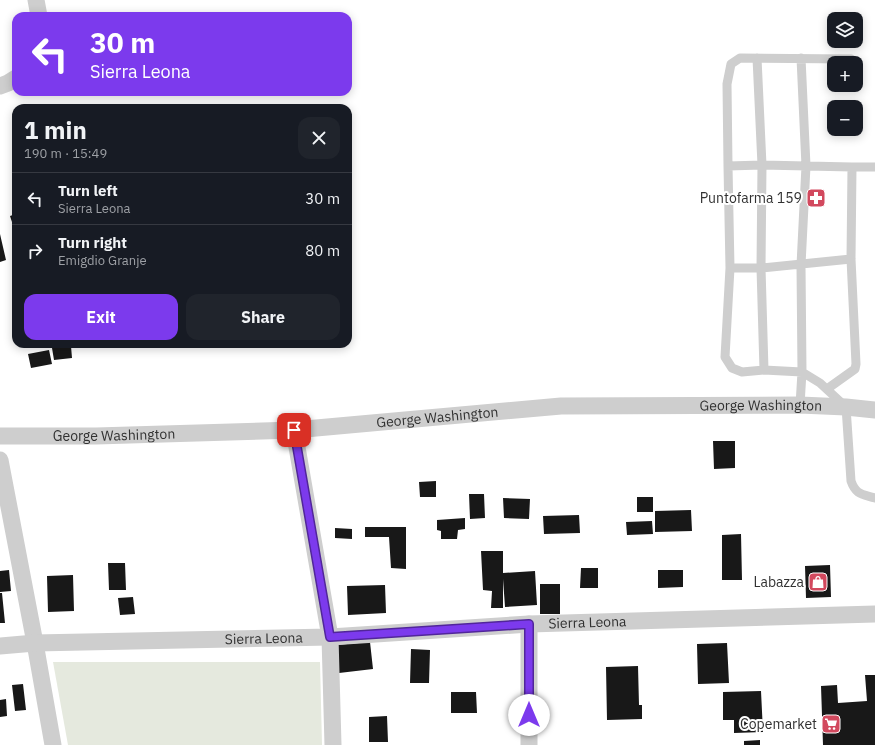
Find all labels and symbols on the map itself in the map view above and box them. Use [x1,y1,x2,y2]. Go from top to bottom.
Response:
pharmacy icon: Puntofarma 159 [805,187,827,209]
place label: Puntofarma 159 [700,189,802,207]
street label: George Washington [700,396,822,415]
street label: George Washington [376,403,499,432]
pin [277,413,311,447]
street label: George Washington [53,425,176,445]
shop icon: Labazza [807,571,829,593]
place label: Labazza [753,573,805,591]
street label: Sierra Leona [548,612,627,632]
street label: Sierra Leona [225,629,304,648]
position arrow [508,694,550,736]
supermarket icon: Copemarket [820,713,842,735]
place label: Copemarket [740,715,817,733]

